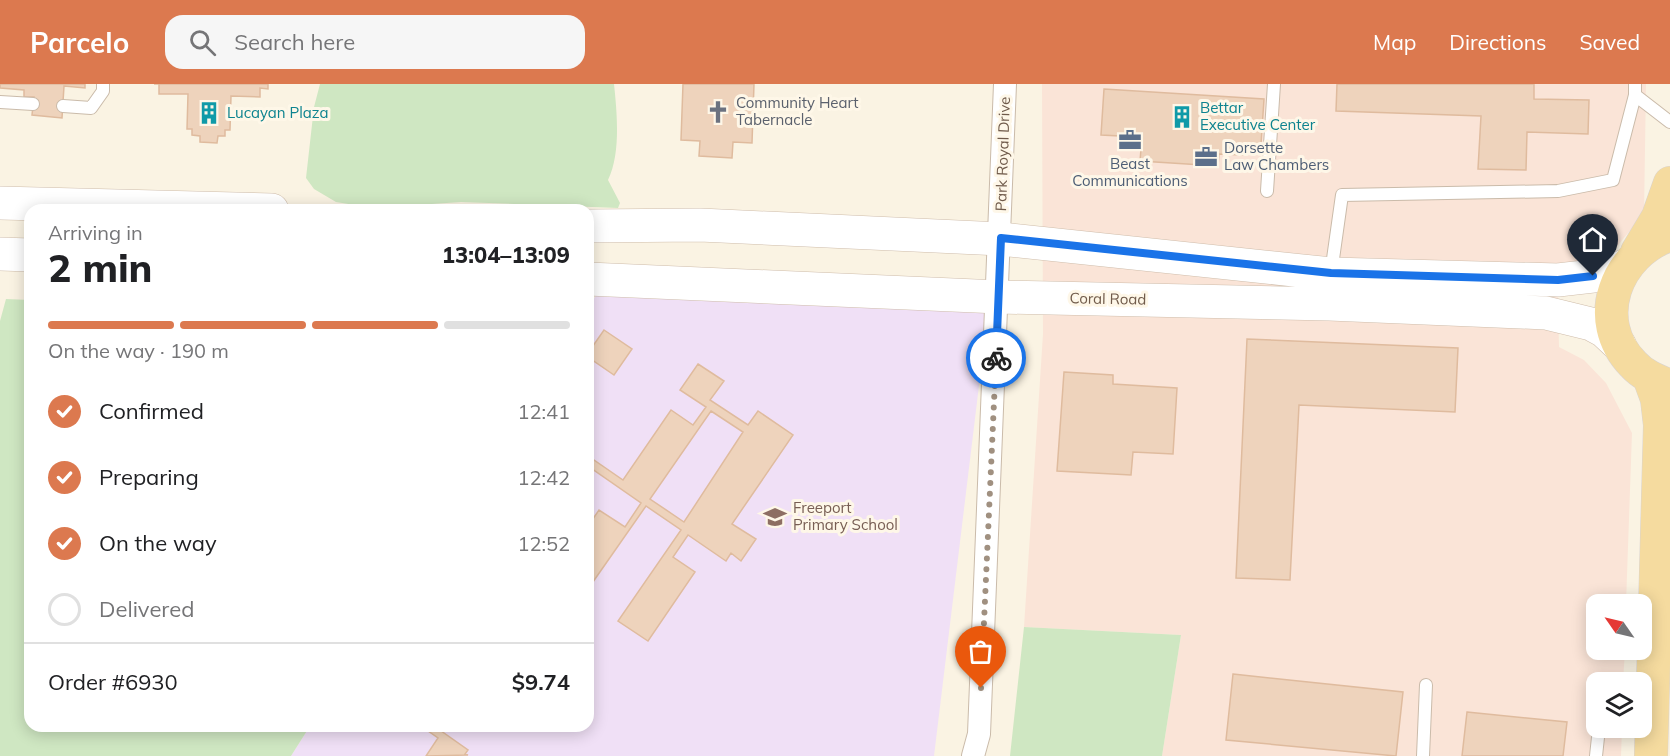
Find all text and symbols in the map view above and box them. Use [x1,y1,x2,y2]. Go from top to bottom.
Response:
search box [165,15,585,69]
text: Parcelo [30,25,129,60]
icon: search [186,26,219,59]
text: Search here [234,28,355,56]
text: Map [1373,29,1416,55]
text: Directions [1449,29,1546,55]
text: Saved [1579,29,1640,55]
place label: Community Heart Tabernacle [736,93,859,129]
street label: Park Royal Drive [991,96,1014,212]
place label: Bettar Executive Center [1200,98,1316,134]
church icon: Community Heart Tabernacle [705,99,731,125]
building icon: Lucayan Plaza [196,100,222,126]
place label: Lucayan Plaza [227,103,329,122]
building icon: Bettar Executive Center [1169,104,1195,130]
office icon: Beast Communications [1117,127,1143,153]
place label: Dorsette Law Chambers [1224,138,1329,174]
office icon: Dorsette Law Chambers [1193,144,1219,170]
place label: Beast Communications [1072,154,1188,190]
pin [1567,214,1618,276]
text: Arriving in [48,220,143,245]
icon: home [1576,223,1609,256]
text: 13:04–13:09 [442,241,570,269]
text: 2 min [48,243,153,292]
street label: Coral Road [1069,288,1147,309]
courier [966,328,1026,388]
text: On the way · 190 m [48,338,229,363]
icon: bike [980,342,1013,375]
icon: check [48,395,81,428]
text: Confirmed [99,397,204,425]
text: 12:41 [517,399,570,424]
icon: check [48,461,81,494]
text: Preparing [99,463,199,491]
text: 12:42 [517,465,570,490]
place label: Freeport Primary School [793,498,898,534]
school or university icon: Freeport Primary School [762,504,788,530]
icon: check [48,527,81,560]
text: On the way [99,529,217,557]
text: 12:52 [517,531,570,556]
north arrow [1586,594,1652,660]
map controls [1586,594,1652,738]
text: Delivered [99,595,194,623]
pin [955,626,1006,688]
icon: bag [964,635,997,668]
text: Order #6930 [48,668,178,696]
text: $9.74 [512,668,570,696]
button: layers [1586,672,1652,738]

